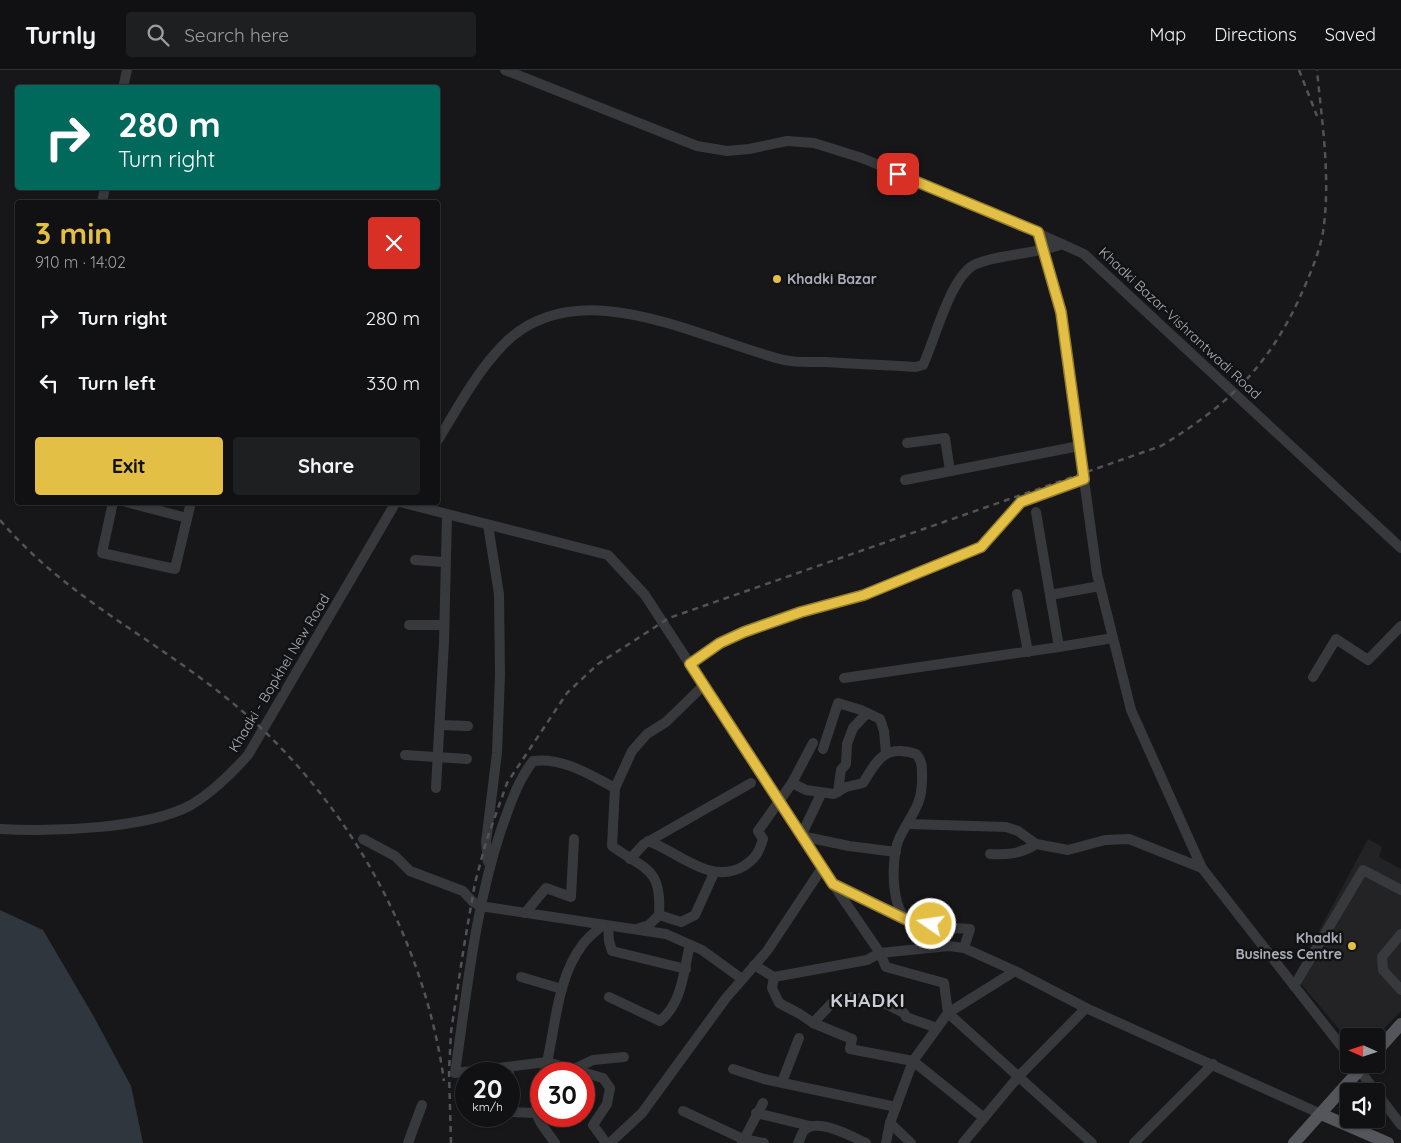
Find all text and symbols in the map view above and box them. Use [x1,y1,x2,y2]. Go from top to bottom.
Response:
search box [126,12,476,57]
text: Turnly [25,20,96,50]
icon: search [144,21,172,49]
text: Search here [184,23,289,47]
text: Map [1149,23,1186,46]
text: Directions [1214,23,1297,46]
text: Saved [1325,23,1376,46]
text: 280 m [118,102,221,146]
icon: right [35,105,100,170]
text: Turn right [118,145,215,173]
pin [877,153,919,195]
icon: arrive [884,160,912,188]
text: 3 min [35,214,112,252]
button: close [368,217,420,269]
street label: Khadki Bazar-Vishrantwadi Road [1095,243,1265,403]
text: 910 m · 14:02 [35,252,126,272]
place label: Khadki Bazar [787,270,877,288]
marker: Khadki Bazar [771,273,783,285]
icon: right [35,304,63,332]
text: Turn right [78,306,167,330]
text: 280 m [365,306,420,330]
icon: left [35,369,63,397]
text: Turn left [78,371,156,395]
text: 330 m [366,371,420,395]
button: Exit [35,437,223,495]
button: Share [233,437,420,495]
street label: Khadki - Bopkhel New Road [225,591,333,755]
position arrow [904,897,956,949]
place label: Khadki Business Centre [1235,929,1342,963]
marker: Khadki Business Centre [1346,940,1358,952]
district label: KHADKI [830,988,906,1012]
north arrow [1340,1028,1385,1072]
map controls [1340,1028,1385,1128]
speed limit sign: 30 [530,1062,595,1127]
text: 20 [473,1073,502,1104]
button: sound [1340,1083,1385,1128]
text: km/h [472,1099,503,1114]

